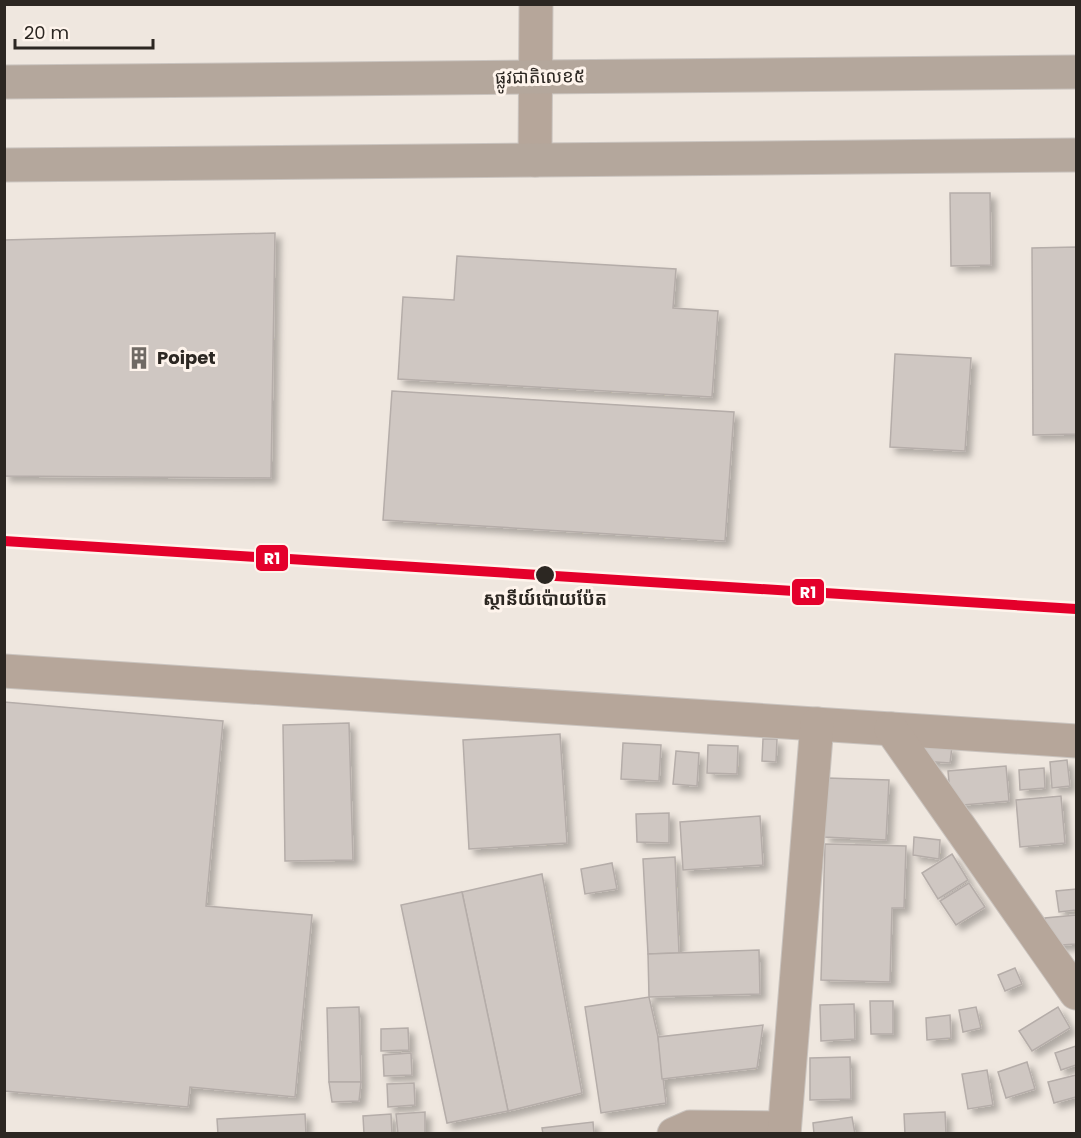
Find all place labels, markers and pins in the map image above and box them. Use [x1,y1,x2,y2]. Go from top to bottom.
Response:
building icon: Poipet [126,345,152,371]
place label: Poipet [157,345,216,370]
marker: ស្ថានីយ៍ប៉ោយប៉ែត [534,564,556,586]
place label: ស្ថានីយ៍ប៉ោយប៉ែត [483,586,607,611]

